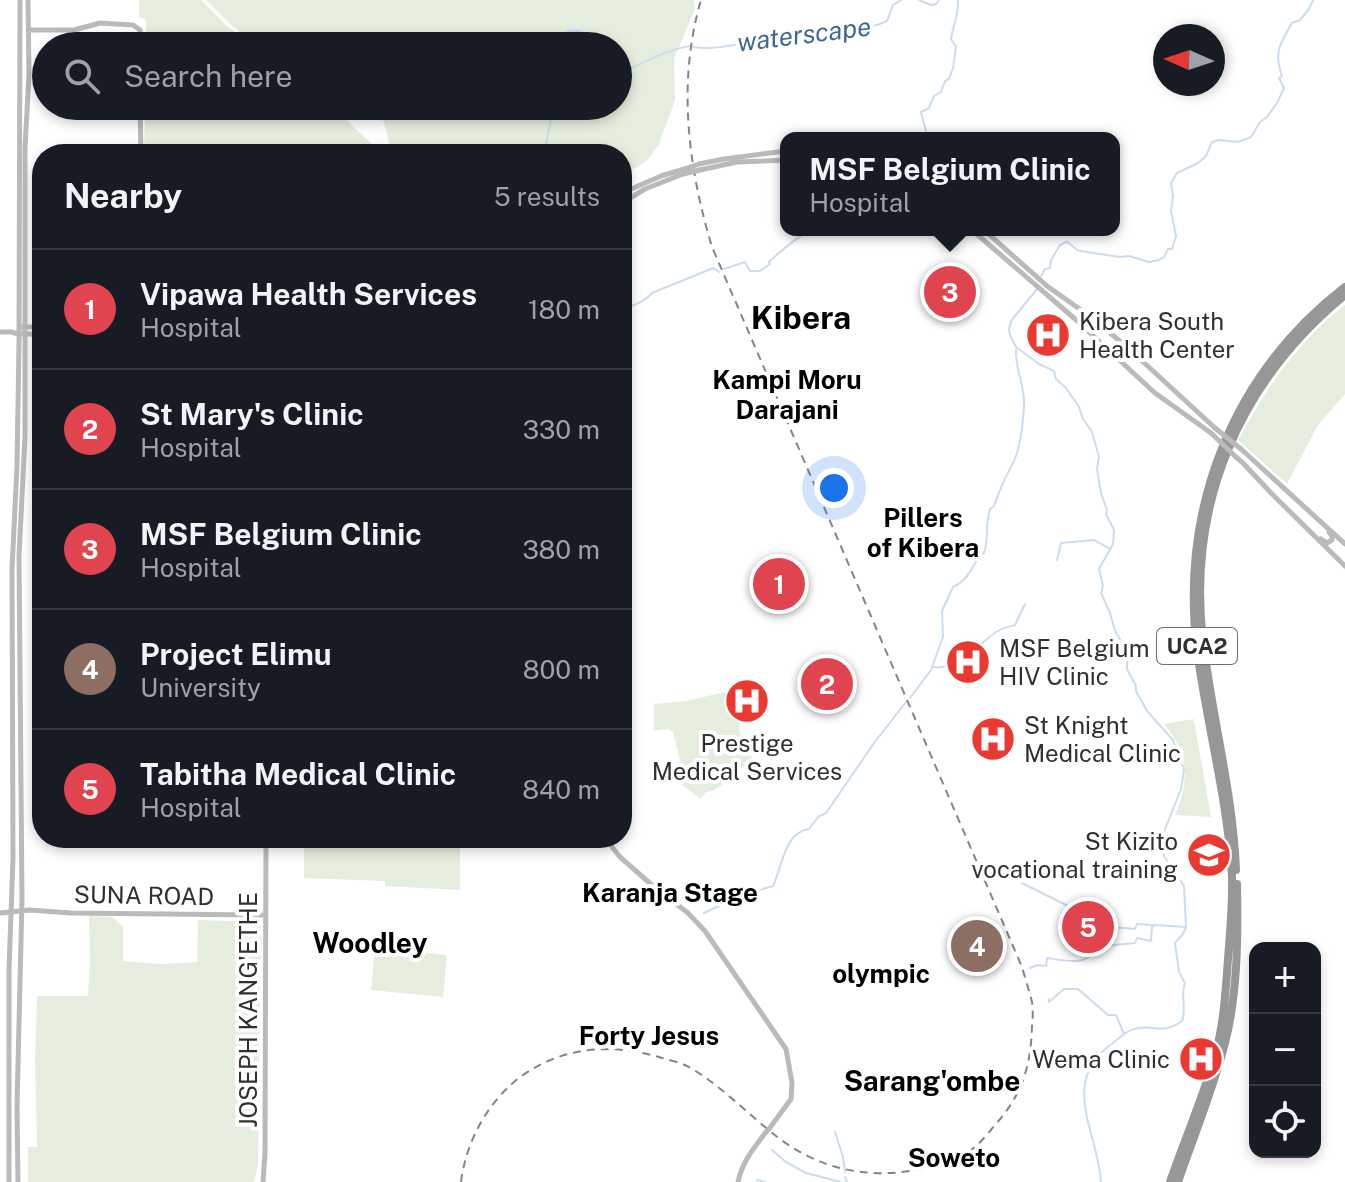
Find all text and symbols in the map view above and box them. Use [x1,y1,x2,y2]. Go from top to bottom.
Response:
water label: waterscape [735,10,873,58]
north arrow [1153,24,1225,96]
search box [32,32,632,120]
icon: search [60,54,104,98]
text: Search here [124,58,292,94]
popup [780,132,1120,236]
text: MSF Belgium Clinic [809,151,1091,187]
text: Nearby [64,176,182,216]
text: 5 results [494,181,600,212]
text: Hospital [809,187,911,218]
pin: 3 [924,262,976,322]
text: Vipawa Health Services [140,276,477,312]
text: 1 [84,294,96,325]
text: 180 m [528,294,600,325]
district label: Kibera [751,299,851,336]
place label: Kibera South Health Center [1079,307,1235,363]
hospital icon: Kibera South Health Center [1024,311,1072,359]
text: Hospital [140,312,242,343]
district label: Kampi Moru Darajani [712,364,862,425]
text: St Mary's Clinic [140,396,364,432]
text: 2 [82,414,98,445]
text: 330 m [523,414,600,445]
text: Hospital [140,432,242,463]
your location [814,468,854,508]
district label: Pillers of Kibera [867,502,979,563]
text: MSF Belgium Clinic [140,516,422,552]
text: 3 [81,534,99,565]
text: 380 m [522,534,600,565]
text: Hospital [140,552,242,583]
pin: 1 [753,554,805,614]
road number: UCA2 [1157,628,1237,664]
place label: MSF Belgium HIV Clinic [999,634,1149,690]
text: Project Elimu [140,636,332,672]
hospital icon: MSF Belgium HIV Clinic [944,638,992,686]
text: 4 [81,654,99,685]
text: 800 m [523,654,600,685]
pin: 2 [801,654,853,714]
text: University [140,672,261,703]
hospital icon: Prestige Medical Services [723,677,771,725]
place label: St Knight Medical Clinic [1024,711,1181,767]
hospital icon: St Knight Medical Clinic [969,715,1017,763]
place label: Prestige Medical Services [652,729,842,785]
text: Tabitha Medical Clinic [140,756,456,792]
text: 5 [81,774,99,805]
text: 840 m [522,774,600,805]
text: Hospital [140,792,242,823]
place label: St Kizito vocational training [972,827,1178,883]
school or university icon: St Kizito vocational training [1185,831,1233,879]
district label: Karanja Stage [582,877,758,908]
street label: SUNA ROAD [74,880,214,910]
street label: JOSEPH KANG'ETHE [234,892,262,1128]
pin: 5 [1062,897,1114,957]
pin: 4 [951,916,1003,976]
district label: Woodley [313,926,428,959]
map controls [1249,942,1321,1158]
button: + [1249,942,1321,1014]
district label: olympic [832,958,930,989]
button: − [1249,1014,1321,1086]
district label: Forty Jesus [579,1020,719,1051]
hospital icon: Wema Clinic [1177,1035,1225,1083]
place label: Wema Clinic [1032,1045,1170,1073]
district label: Sarang'ombe [844,1064,1020,1097]
button: locate [1249,1086,1321,1158]
district label: Soweto [908,1142,1000,1173]

